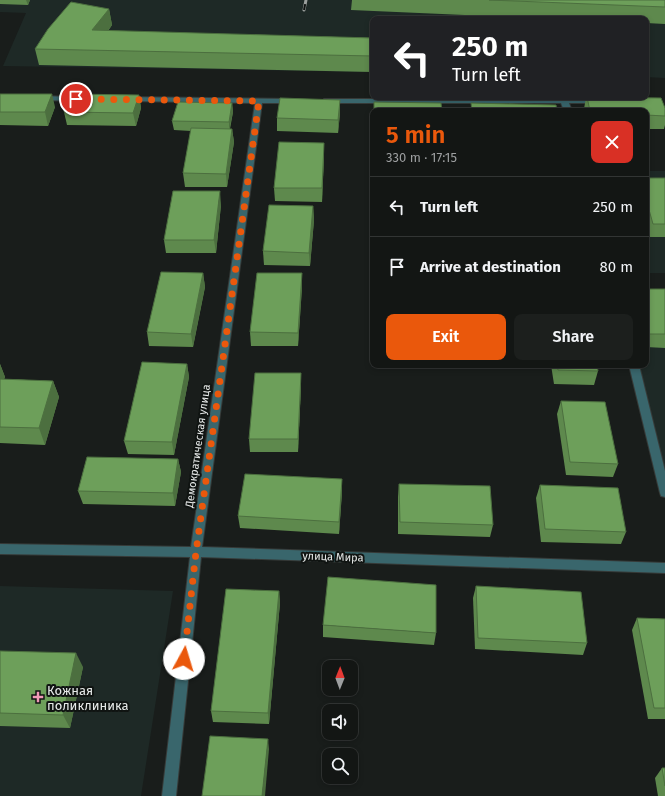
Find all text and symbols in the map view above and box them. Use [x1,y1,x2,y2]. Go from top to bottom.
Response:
text: 250 m [452,30,528,63]
icon: left [386,32,438,84]
text: Turn left [452,64,521,86]
pin [59,82,93,116]
icon: arrive [65,88,87,110]
text: 5 min [386,121,446,149]
button: close [591,121,633,163]
text: 330 m · 17:15 [386,150,457,165]
icon: left [386,196,408,218]
text: Turn left [420,198,478,216]
text: 250 m [593,198,633,216]
icon: arrive [386,256,408,278]
text: Arrive at destination [420,258,561,276]
text: 80 m [600,258,633,276]
button: Exit [386,314,506,360]
button: Share [514,314,633,360]
street label: Демократическая улица [183,383,213,510]
street label: улица Мира [302,549,364,565]
position arrow [163,638,205,680]
north arrow [322,660,358,696]
map controls [322,660,358,784]
place label: Кожная поликлиника [47,683,129,713]
marker: Кожная поликлиника [32,691,44,703]
button: sound [322,704,358,740]
button: search [322,748,358,784]

